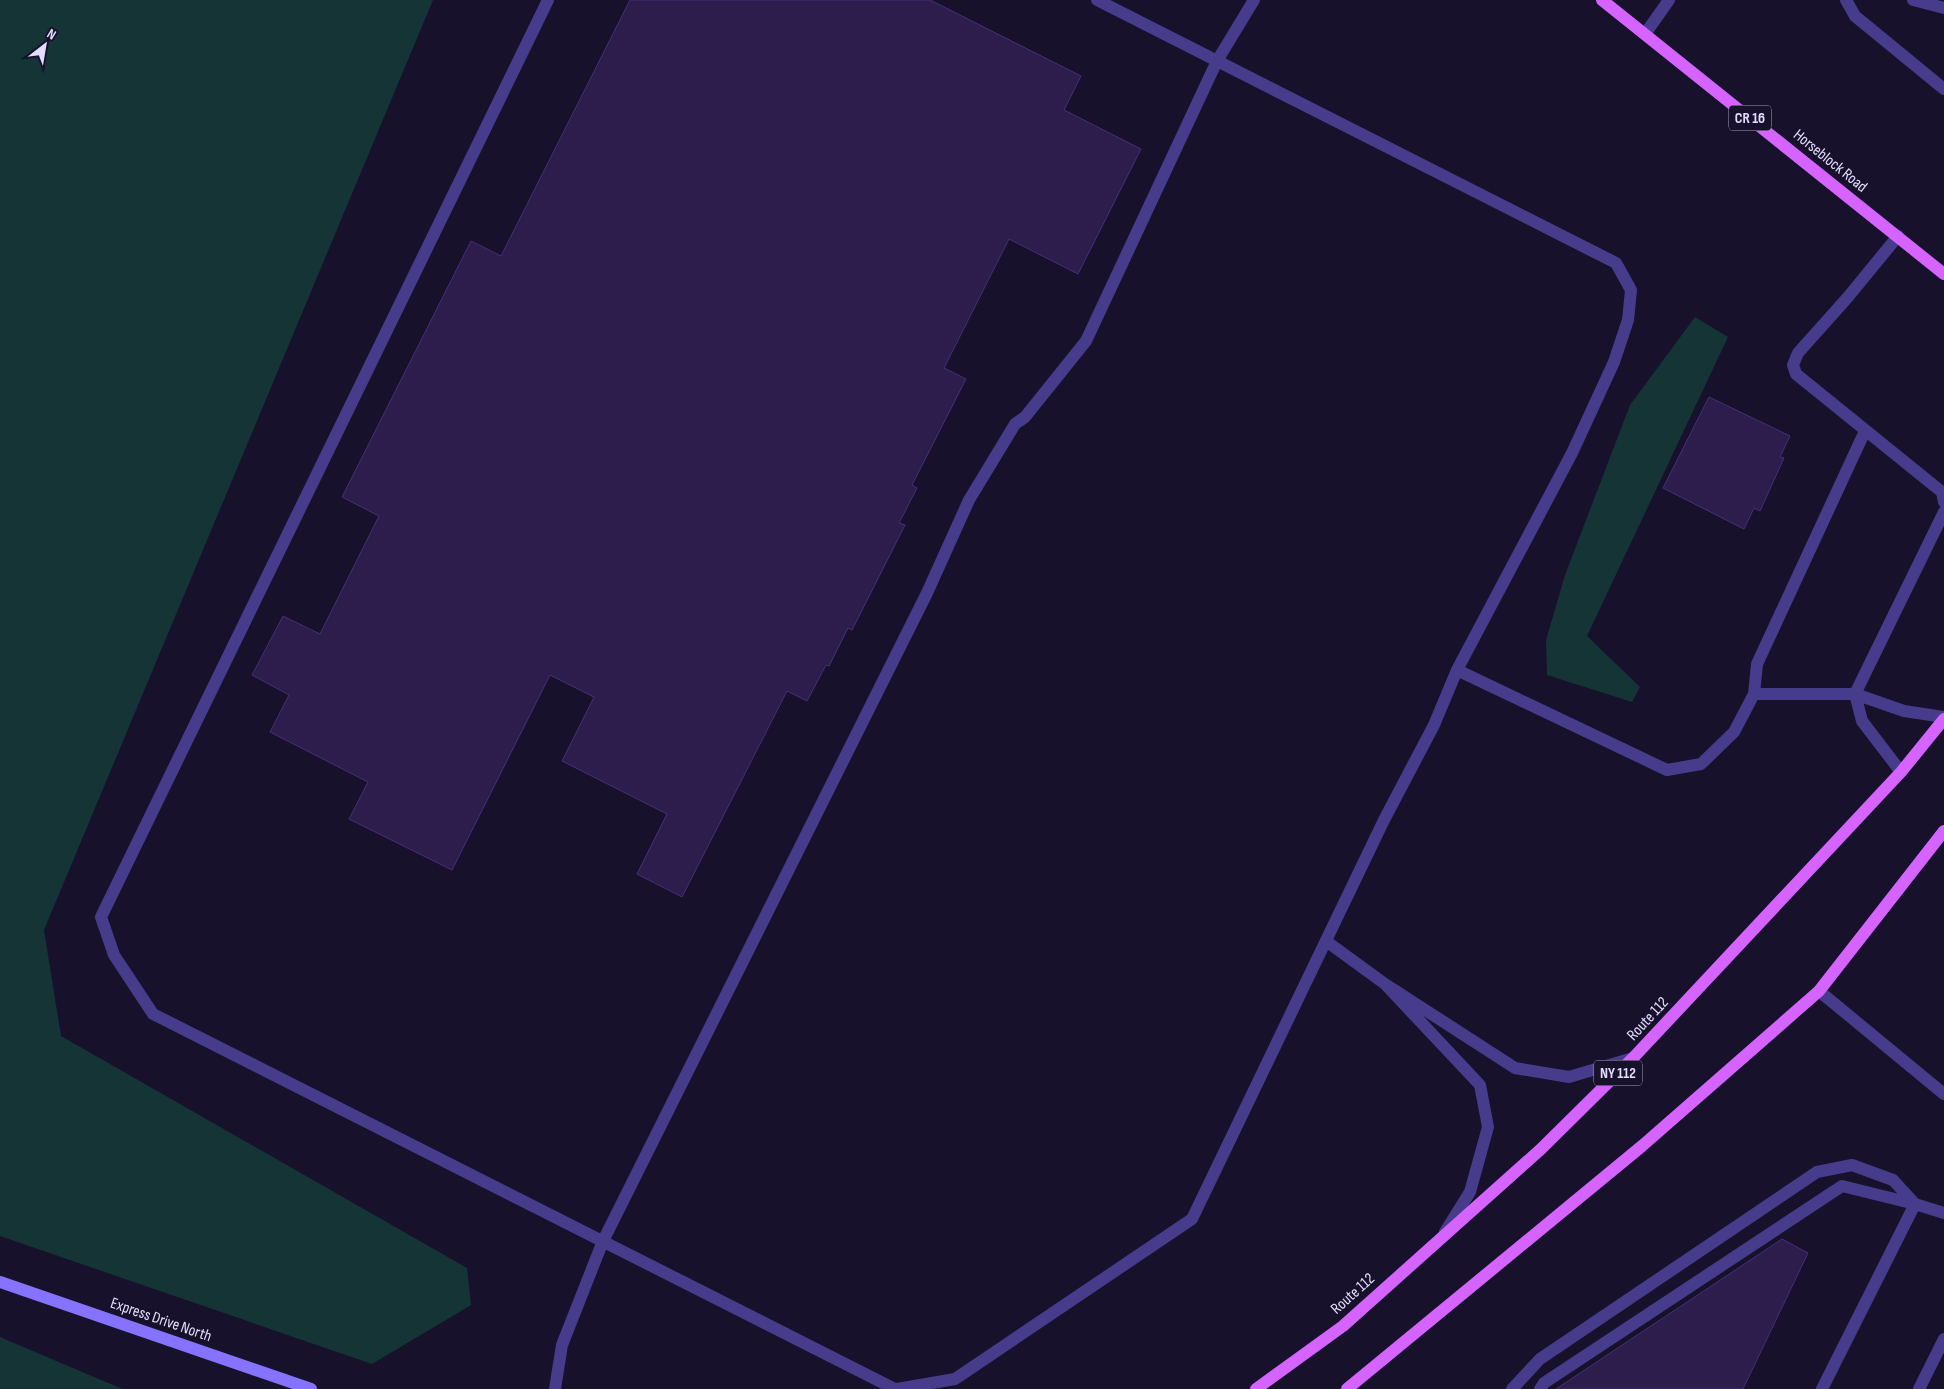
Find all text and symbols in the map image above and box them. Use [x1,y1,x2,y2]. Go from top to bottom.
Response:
north arrow [20,20,70,70]
text: N [44,25,59,43]
road number: CR 16 [1729,106,1771,130]
street label: Horseblock Road [1789,126,1871,196]
street label: Route 112 [1623,993,1673,1045]
road number: NY 112 [1594,1060,1642,1086]
street label: Route 112 [1327,1269,1379,1319]
street label: Express Drive North [108,1294,214,1346]

